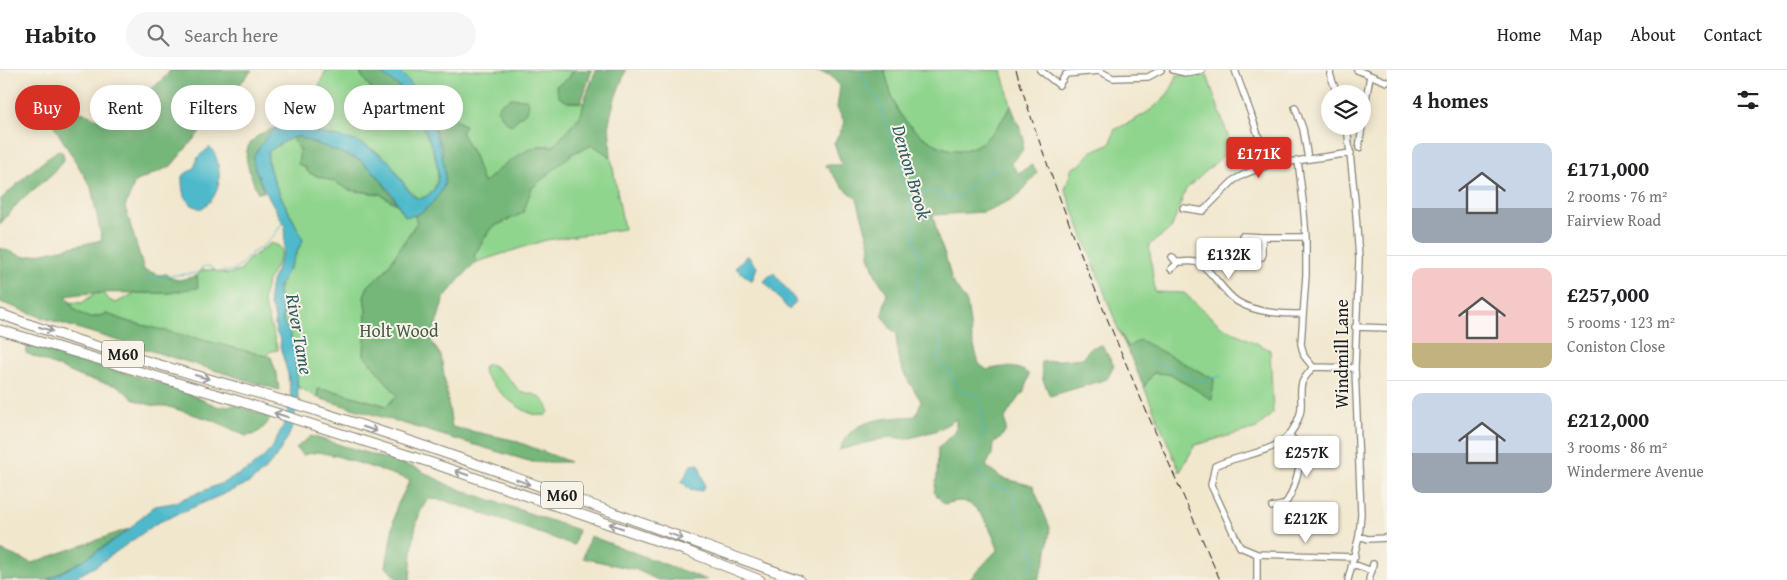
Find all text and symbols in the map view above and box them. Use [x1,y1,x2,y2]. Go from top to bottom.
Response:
search box [126,12,476,57]
text: Habito [25,17,96,52]
icon: search [144,21,172,49]
text: Search here [184,21,278,49]
text: Home [1497,21,1541,48]
text: Map [1569,21,1602,48]
text: About [1630,21,1676,48]
text: Contact [1704,21,1762,48]
chip: Buy [15,85,80,130]
chip: Rent [90,85,161,130]
chip: Filters [171,85,255,130]
chip: New [265,85,334,130]
chip: Apartment [344,85,463,130]
map controls [1321,85,1371,135]
button: layers [1321,85,1371,135]
text: 4 homes [1412,85,1488,116]
icon: filters [1734,86,1762,114]
water label: Denton Brook [885,121,939,223]
pin: £171K [1224,136,1294,179]
text: £171K [1237,141,1281,165]
text: £171,000 [1567,153,1649,184]
icon: home [1452,163,1512,223]
text: 2 rooms · 76 m² [1567,184,1667,208]
text: Fairview Road [1567,208,1661,232]
pin: £132K [1194,238,1264,280]
text: £132K [1207,242,1251,266]
text: £257,000 [1567,279,1649,310]
icon: home [1452,288,1512,348]
water label: River Tame [279,290,321,377]
street label: Windmill Lane [1328,299,1355,409]
text: 5 rooms · 123 m² [1567,310,1675,334]
park label: Holt Wood [359,317,439,344]
one-way arrow [38,325,54,335]
text: Coniston Close [1567,334,1665,358]
road number: M60 [102,340,144,368]
one-way arrow [193,372,209,382]
text: £212,000 [1567,404,1649,435]
one-way arrow [273,409,289,419]
icon: home [1452,413,1512,473]
one-way arrow [361,424,377,434]
text: 3 rooms · 86 m² [1567,435,1667,459]
pin: £257K [1272,436,1342,478]
text: £257K [1285,440,1329,464]
text: Windermere Avenue [1567,459,1704,483]
one-way arrow [455,468,470,477]
one-way arrow [515,478,531,487]
road number: M60 [541,482,583,508]
pin: £212K [1271,502,1341,544]
text: £212K [1284,506,1328,530]
one-way arrow [608,521,624,530]
one-way arrow [668,532,684,541]

